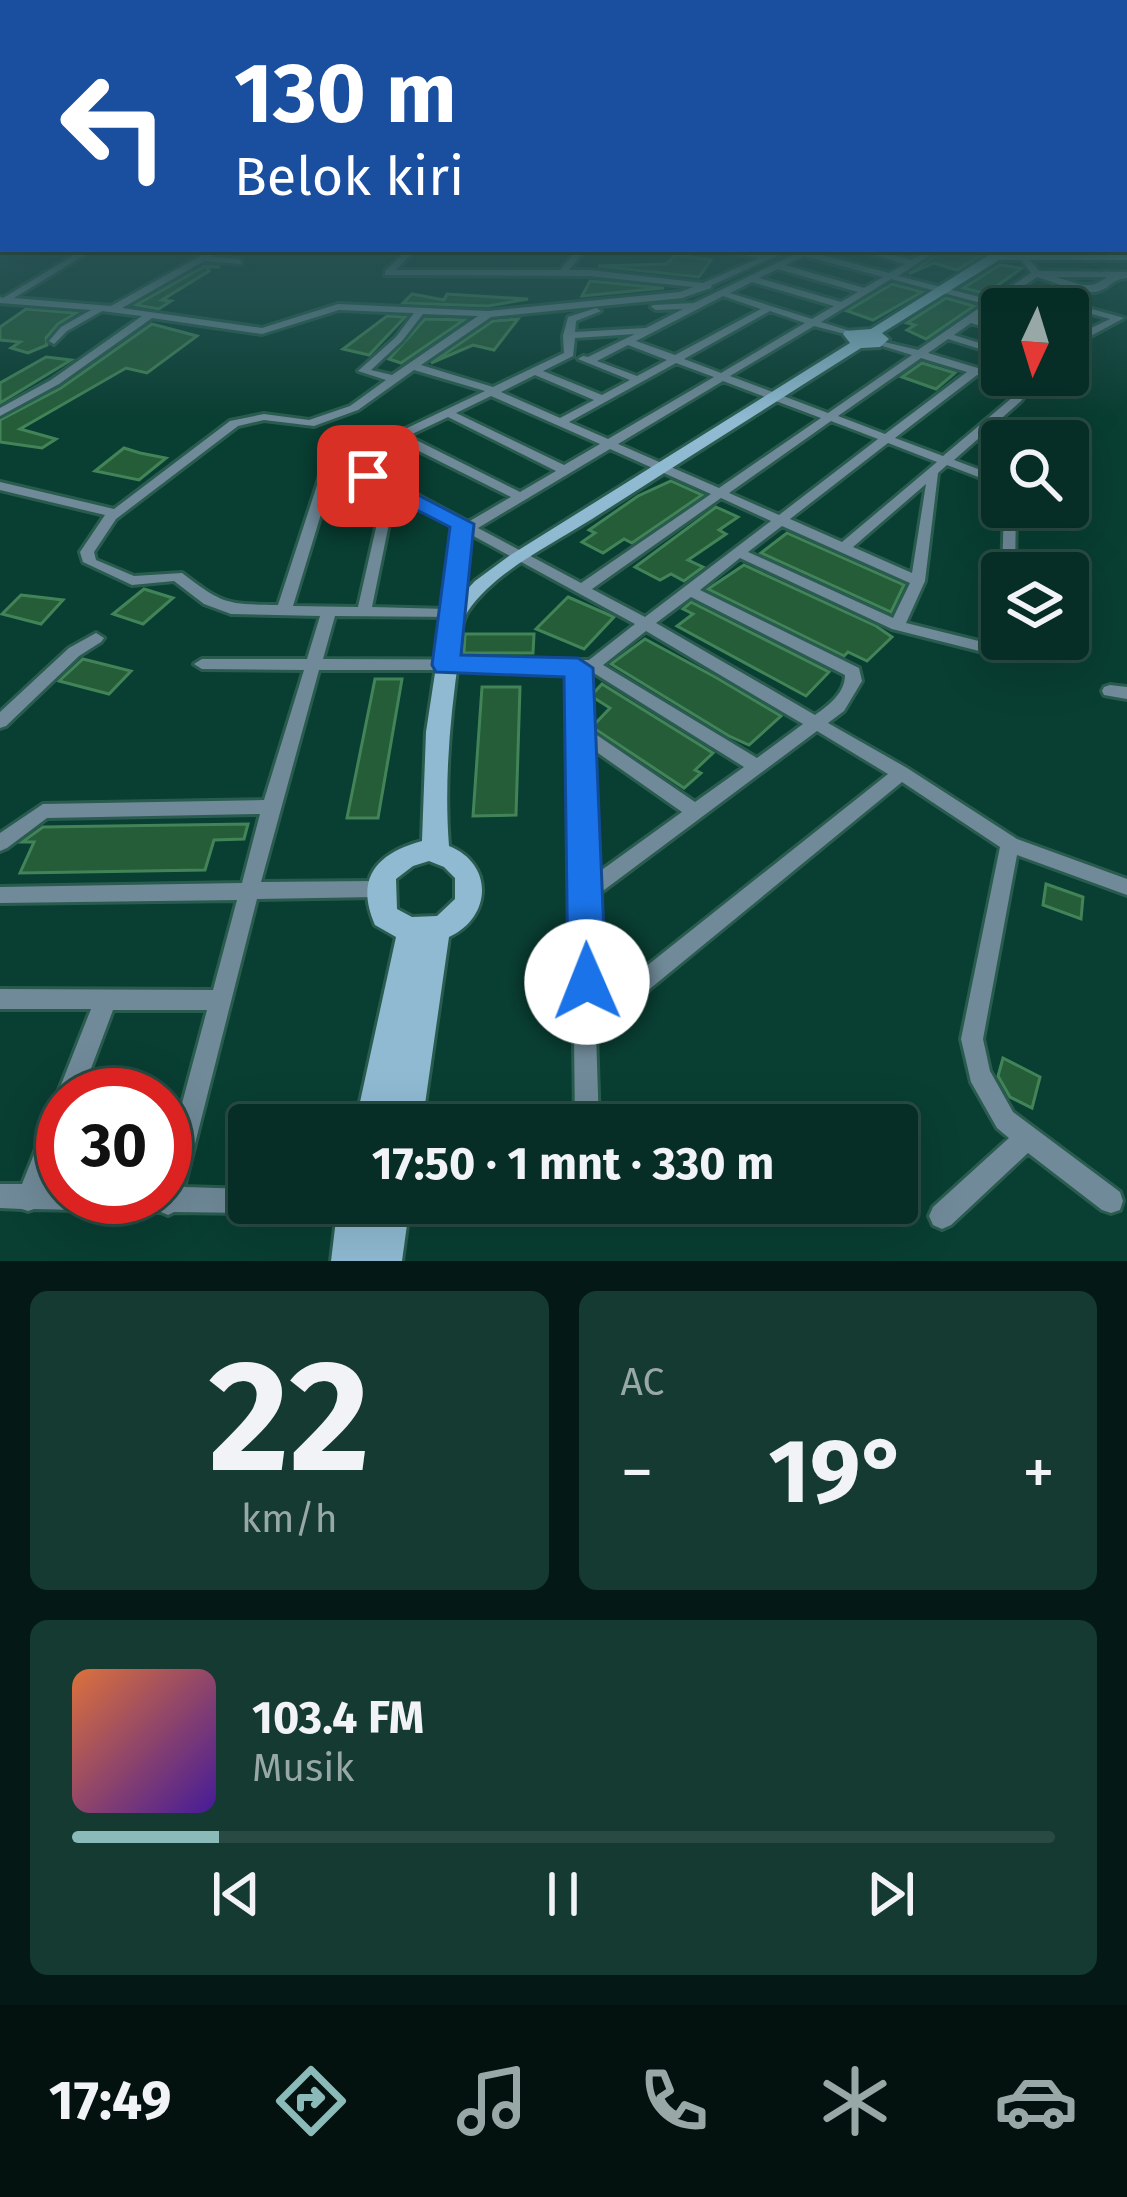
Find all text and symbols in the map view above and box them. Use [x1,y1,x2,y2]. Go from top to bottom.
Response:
text: 130 m [234,43,457,144]
icon: left [36,48,192,204]
text: Belok kiri [234,145,464,209]
north arrow [981,288,1089,396]
map controls [981,288,1089,660]
button: search [981,420,1089,528]
pin [317,425,419,527]
icon: arrive [335,443,401,509]
button: layers [981,552,1089,660]
position arrow [524,919,650,1045]
speed limit sign: 30 [36,1068,192,1224]
text: 17:50 · 1 mnt · 330 m [372,1137,774,1191]
text: 22 [209,1324,370,1511]
text: AC [621,1359,664,1405]
text: 19° [768,1418,907,1526]
text: − [621,1433,654,1512]
text: + [1022,1433,1055,1512]
text: km/h [241,1496,338,1542]
text: 103.4 FM [252,1691,424,1745]
text: Musik [252,1745,354,1791]
icon: previous [203,1861,269,1927]
icon: pause [530,1861,596,1927]
icon: next [858,1861,924,1927]
icon: directions [269,2059,353,2143]
icon: music [450,2059,534,2143]
icon: phone [632,2059,716,2143]
icon: climate [813,2059,897,2143]
icon: car [994,2059,1078,2143]
text: 17:49 [49,2069,171,2133]

